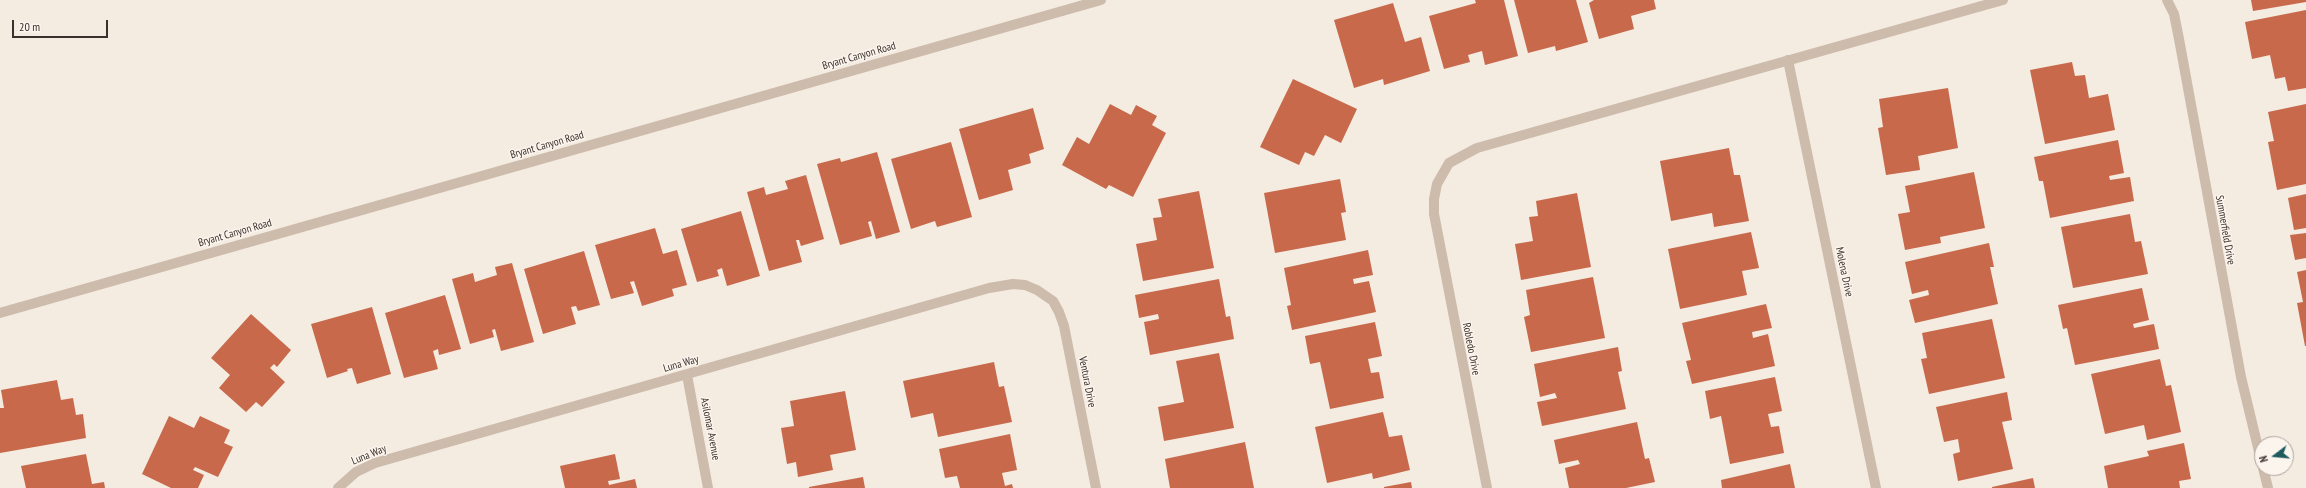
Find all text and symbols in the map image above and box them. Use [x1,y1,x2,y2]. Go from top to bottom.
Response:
scale bar [14,12,110,38]
text: 20 m [19,19,40,34]
street label: Bryant Canyon Road [821,39,897,73]
street label: Bryant Canyon Road [509,128,585,162]
street label: Summerfield Drive [2212,194,2238,266]
street label: Bryant Canyon Road [197,216,273,250]
street label: Molena Drive [1832,246,1856,298]
street label: Robledo Drive [1459,322,1483,376]
street label: Luna Way [662,353,700,375]
street label: Ventura Drive [1076,355,1098,409]
street label: Asilomar Avenue [697,397,723,461]
north arrow [2254,436,2294,476]
street label: Luna Way [350,442,388,468]
text: N [2256,454,2271,464]

